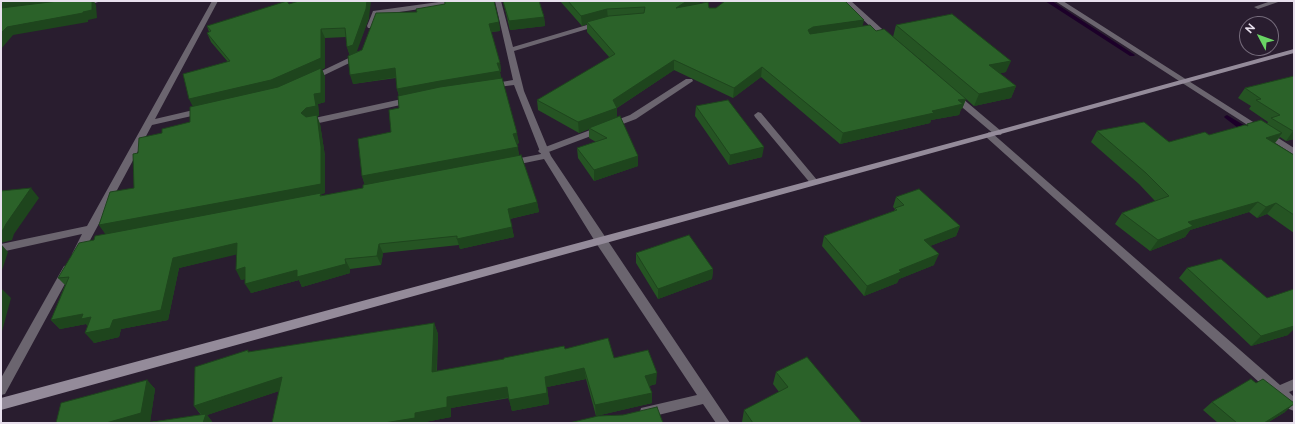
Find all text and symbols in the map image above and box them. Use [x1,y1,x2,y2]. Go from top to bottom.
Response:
north arrow [1239,16,1279,56]
text: N [1243,21,1258,36]

